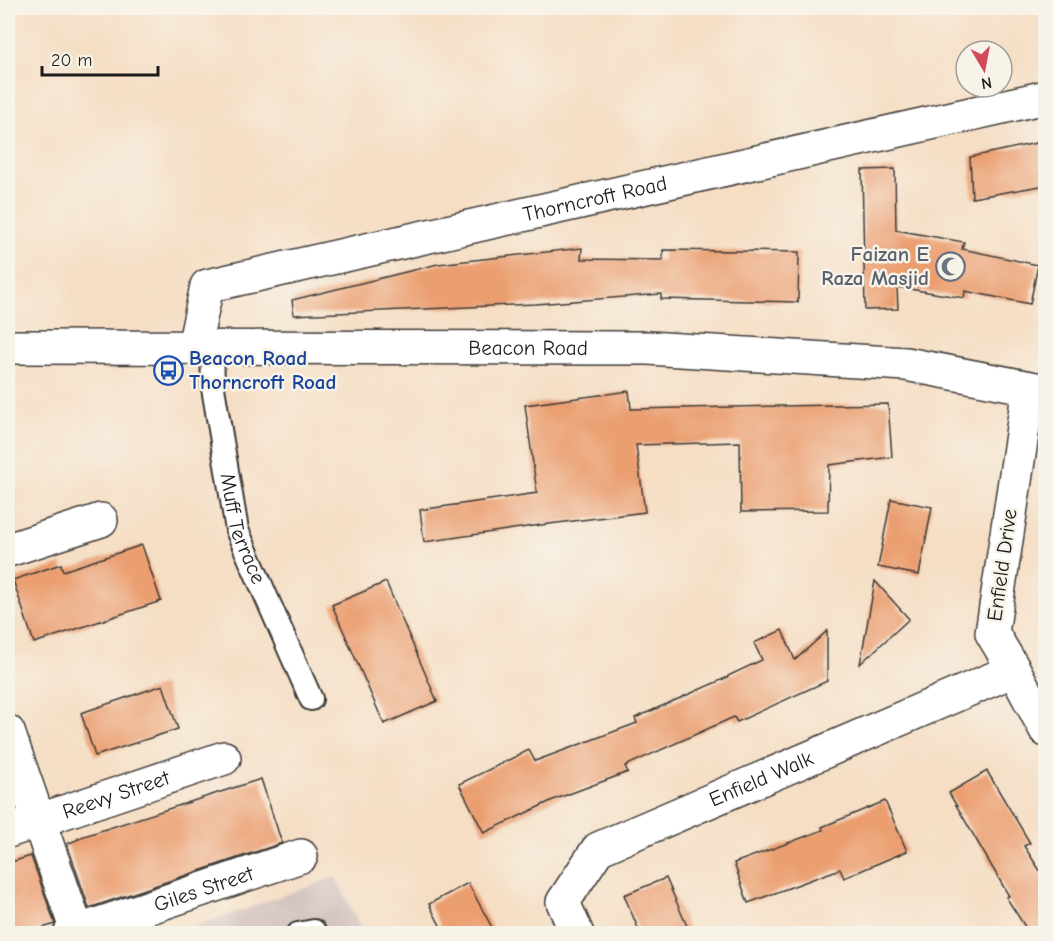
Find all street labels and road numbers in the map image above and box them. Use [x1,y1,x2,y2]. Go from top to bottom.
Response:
street label: Thorncroft Road [521,171,669,226]
street label: Beacon Road [468,336,588,360]
street label: Muff Terrace [216,471,271,587]
street label: Enfield Drive [982,507,1022,623]
street label: Enfield Walk [706,746,817,812]
street label: Reevy Street [60,765,173,824]
street label: Giles Street [151,861,257,917]

